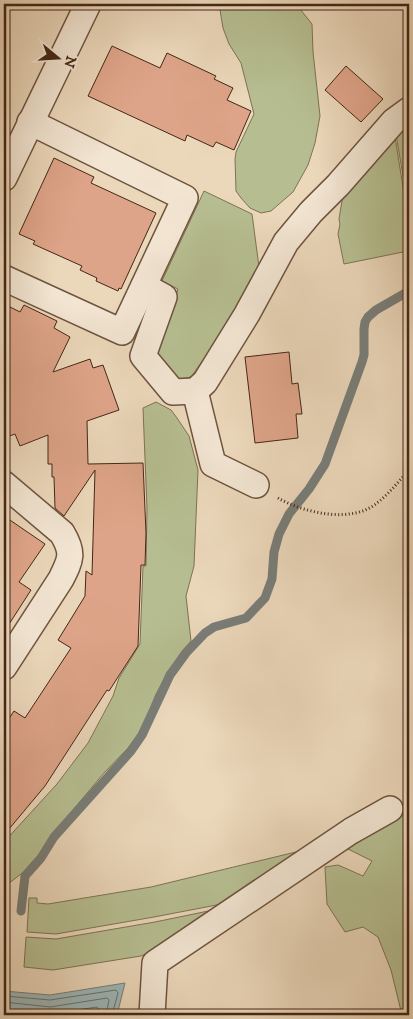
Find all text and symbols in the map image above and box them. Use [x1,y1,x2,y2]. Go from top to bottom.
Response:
north arrow [32,32,82,82]
text: N [59,53,80,70]

